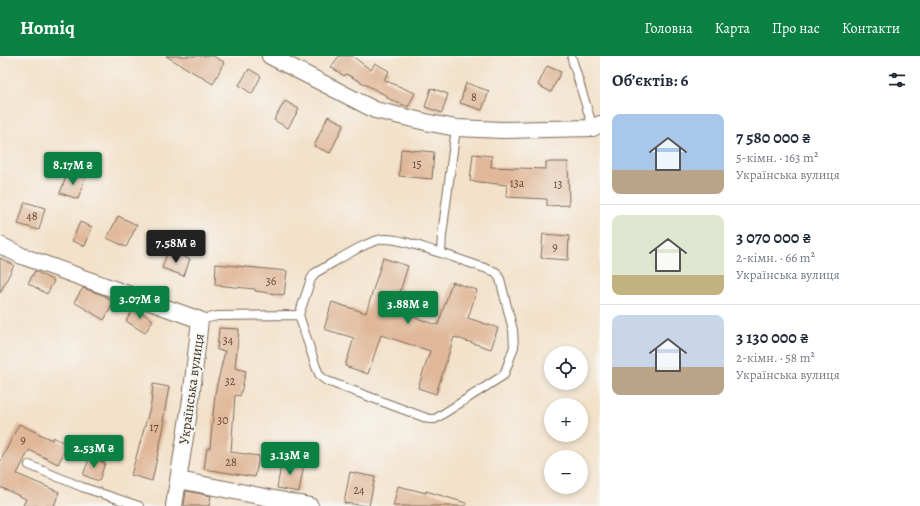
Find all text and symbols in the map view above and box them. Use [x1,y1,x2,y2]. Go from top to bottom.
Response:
text: Homiq [20,15,75,41]
text: Головна [644,19,693,38]
text: Карта [715,19,750,38]
text: Про нас [772,19,820,38]
text: Контакти [842,19,900,38]
text: Об’єктів: 6 [612,69,688,92]
icon: filters [886,69,908,91]
house number: 8 [471,89,477,105]
text: 7 580 000 ₴ [736,126,811,149]
icon: home [644,130,692,178]
text: 5-кімн. · 163 m² [736,149,818,166]
pin: 8.17M ₴ [36,152,110,186]
text: 8.17M ₴ [53,156,93,173]
house number: 15 [412,156,422,172]
text: Українська вулиця [736,166,840,183]
house number: 13а [510,175,525,191]
house number: 13 [553,176,563,192]
house number: 48 [26,208,38,224]
text: 3 070 000 ₴ [736,226,811,249]
pin: 7.58M ₴ [139,230,213,264]
icon: home [644,231,692,279]
text: 7.58M ₴ [155,234,197,251]
house number: 9 [552,239,558,255]
text: 2-кімн. · 66 m² [736,249,815,266]
text: Українська вулиця [736,266,840,283]
house number: 36 [266,273,277,289]
pin: 3.07M ₴ [103,286,177,320]
text: 3.07M ₴ [119,290,161,307]
pin: 3.88M ₴ [371,291,445,325]
text: 3.88M ₴ [387,295,429,312]
text: 3 130 000 ₴ [736,326,809,349]
icon: home [644,331,692,379]
street label: Українська вулиця [174,332,209,446]
house number: 34 [223,332,234,348]
map controls [544,346,588,494]
button: locate [544,346,588,390]
text: 2-кімн. · 58 m² [736,349,815,366]
text: Українська вулиця [736,366,840,383]
house number: 32 [225,373,236,389]
button: + [544,398,588,442]
house number: 30 [217,412,229,428]
house number: 17 [149,419,160,435]
house number: 9 [20,432,26,448]
pin: 2.53M ₴ [57,435,131,469]
text: 2.53M ₴ [73,439,115,456]
pin: 3.13M ₴ [253,442,327,476]
text: 3.13M ₴ [270,446,310,463]
button: − [544,450,588,494]
house number: 28 [225,454,237,470]
house number: 24 [353,482,365,498]

